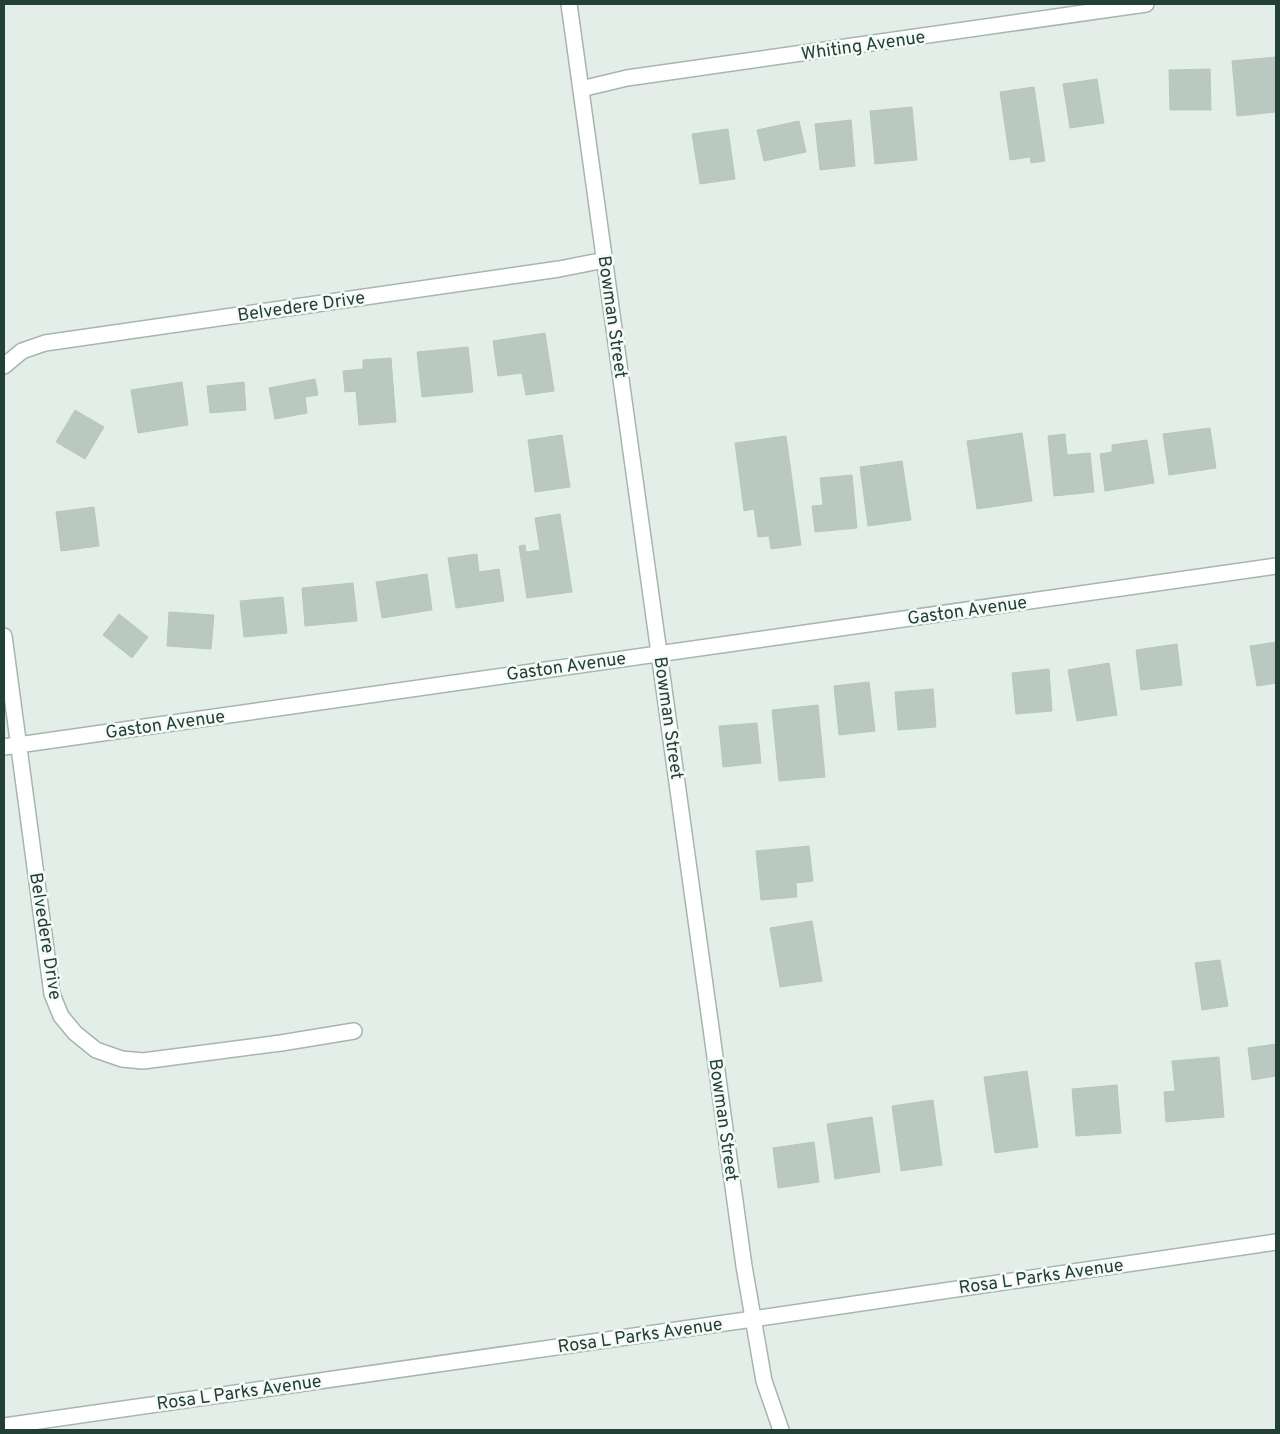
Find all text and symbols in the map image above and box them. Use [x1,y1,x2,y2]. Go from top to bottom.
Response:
street label: Whiting Avenue [800,26,927,67]
street label: Bowman Street [592,254,632,380]
street label: Belvedere Drive [236,287,366,328]
street label: Gaston Avenue [906,592,1028,631]
street label: Gaston Avenue [505,648,627,687]
street label: Bowman Street [648,655,688,781]
street label: Gaston Avenue [104,706,226,745]
street label: Belvedere Drive [23,871,66,1002]
street label: Bowman Street [703,1057,743,1183]
street label: Rosa L Parks Avenue [957,1255,1125,1300]
street label: Rosa L Parks Avenue [556,1314,724,1359]
street label: Rosa L Parks Avenue [155,1371,323,1416]

